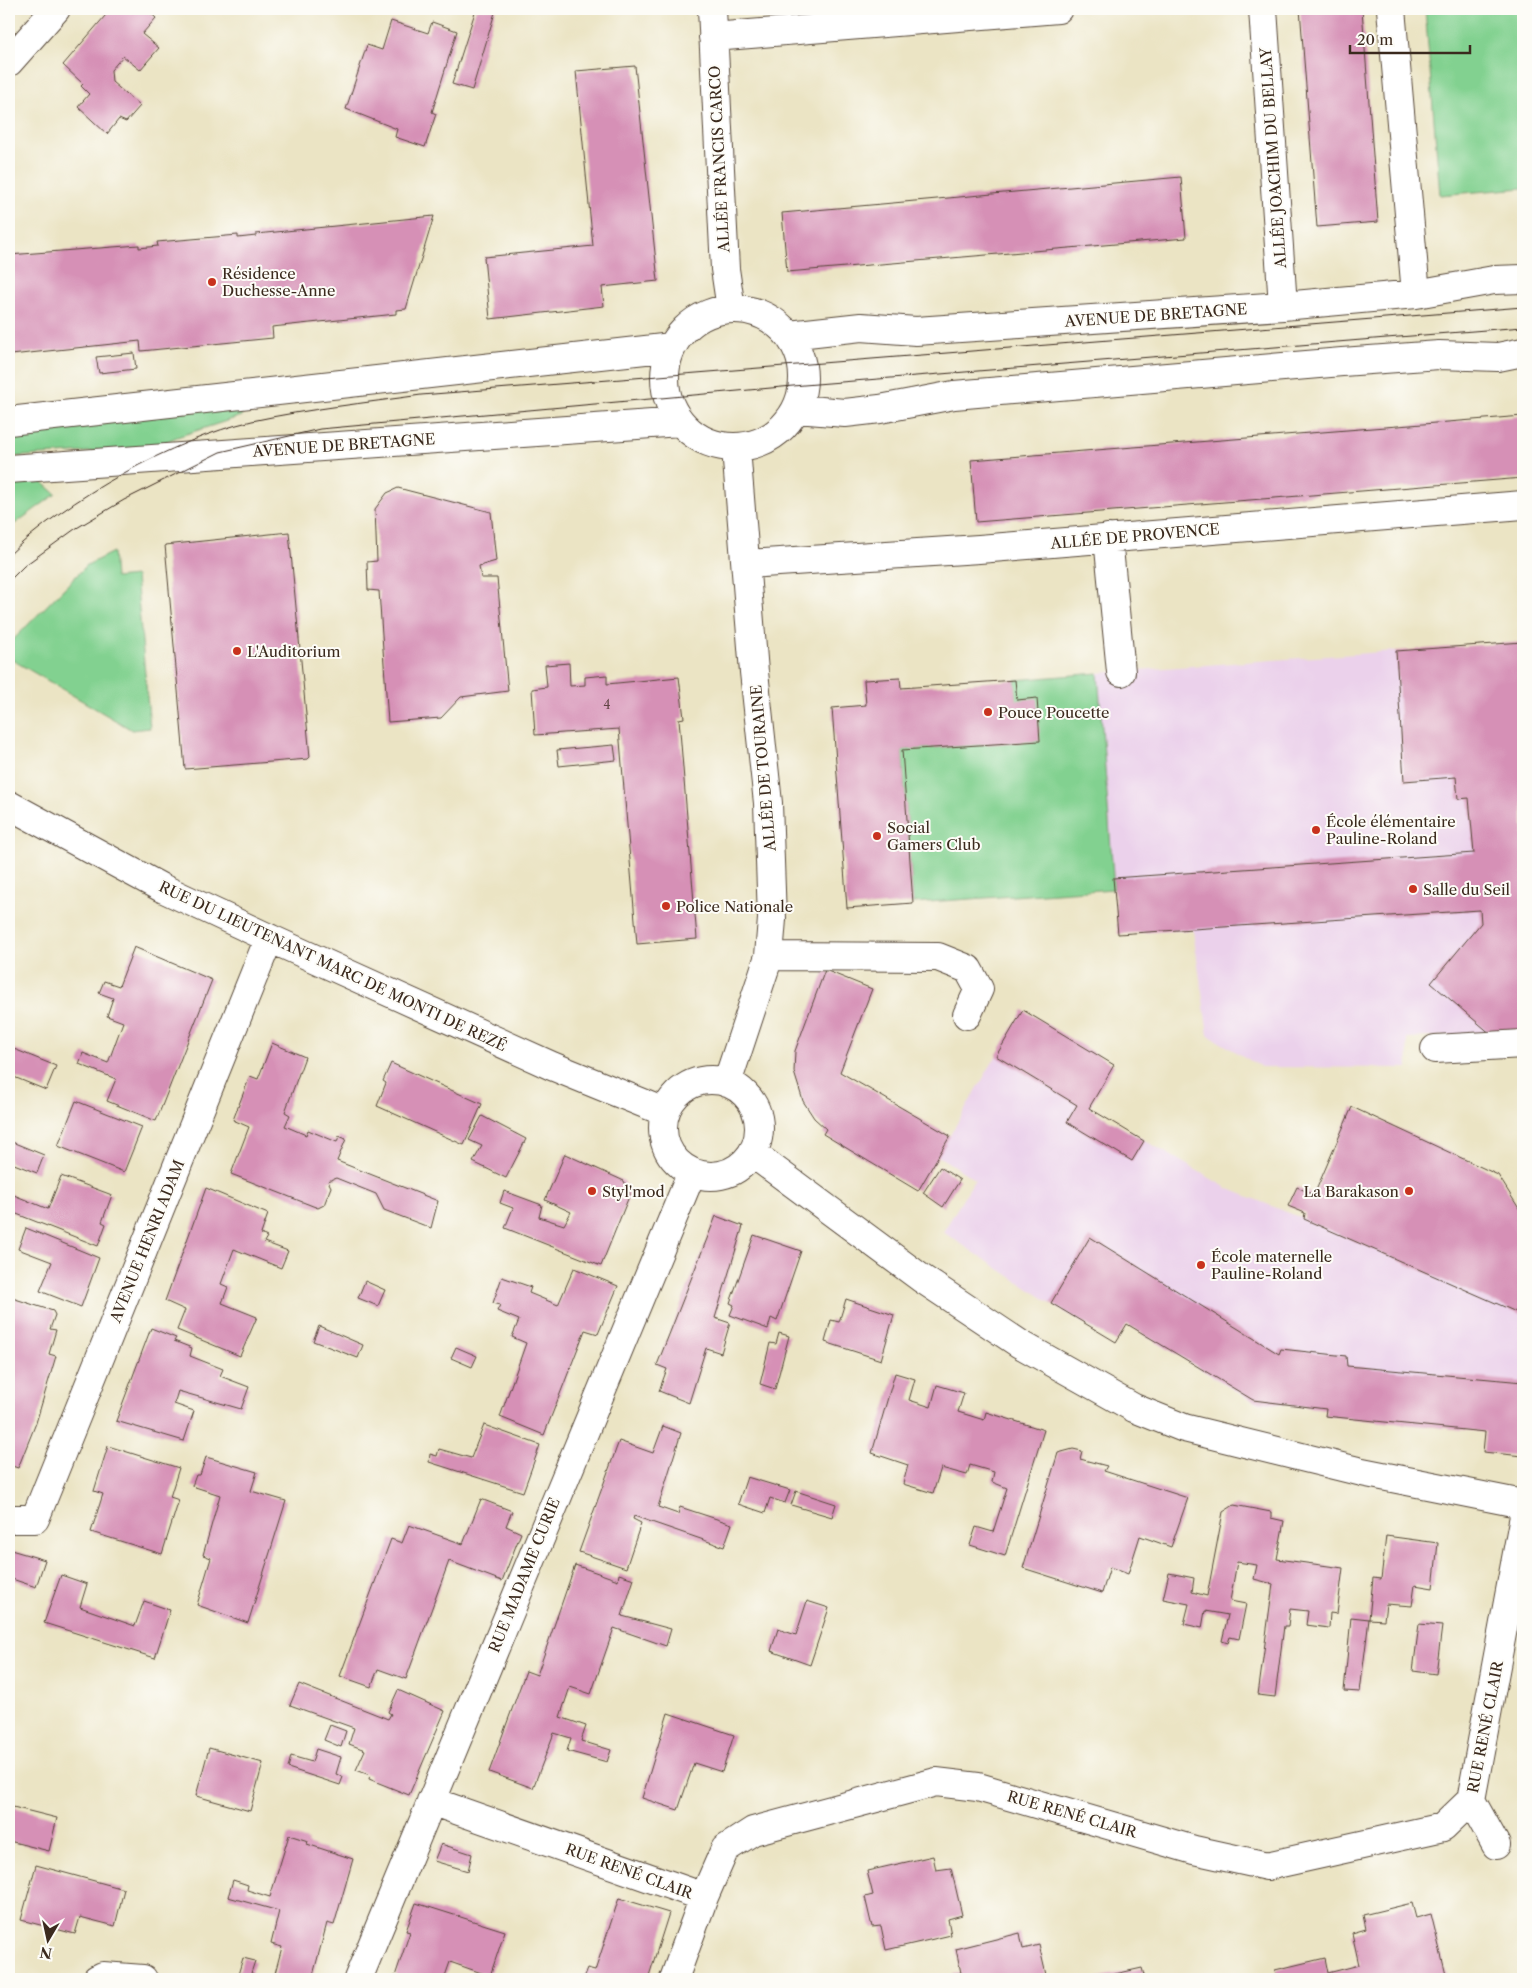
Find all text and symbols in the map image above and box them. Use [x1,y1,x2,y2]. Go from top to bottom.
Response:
scale bar [1350,22,1470,54]
text: 20 m [1357,30,1393,49]
street label: ALLÉE JOACHIM DU BELLAY [1256,47,1290,270]
street label: ALLÉE FRANCIS CARCO [705,65,733,254]
place label: Résidence Duchesse-Anne [222,264,335,300]
marker: Résidence Duchesse-Anne [206,276,218,288]
street label: AVENUE DE BRETAGNE [1063,299,1248,331]
street label: AVENUE DE BRETAGNE [251,429,436,461]
street label: ALLÉE DE PROVENCE [1049,519,1220,553]
place label: L'Auditorium [247,642,340,661]
marker: L'Auditorium [231,645,243,657]
street label: ALLÉE DE TOURAINE [746,684,780,853]
house number: 4 [604,697,611,712]
place label: Pouce Poucette [998,703,1110,722]
marker: Pouce Poucette [982,706,994,718]
place label: École élémentaire Pauline-Roland [1326,812,1456,848]
place label: Social Gamers Club [887,818,981,854]
marker: École élémentaire Pauline-Roland [1310,824,1322,836]
marker: Social Gamers Club [871,830,883,842]
street label: RUE DU LIEUTENANT MARC DE MONTI DE REZÉ [156,877,510,1055]
place label: Salle du Seil [1423,880,1510,899]
marker: Salle du Seil [1407,883,1419,895]
place label: Police Nationale [676,897,793,916]
marker: Police Nationale [660,900,672,912]
street label: AVENUE HENRI ADAM [105,1157,188,1326]
place label: Styl'mod [602,1182,665,1201]
place label: La Barakason [1304,1182,1400,1201]
marker: Styl'mod [586,1185,598,1197]
marker: La Barakason [1403,1185,1415,1197]
place label: École maternelle Pauline-Roland [1211,1247,1332,1283]
marker: École maternelle Pauline-Roland [1195,1259,1207,1271]
street label: RUE MADAME CURIE [484,1495,564,1655]
street label: RUE RENÉ CLAIR [1463,1658,1507,1795]
street label: RUE RENÉ CLAIR [1005,1786,1140,1842]
street label: RUE RENÉ CLAIR [563,1839,696,1903]
north arrow [22,1916,72,1966]
text: N [39,1943,53,1963]

